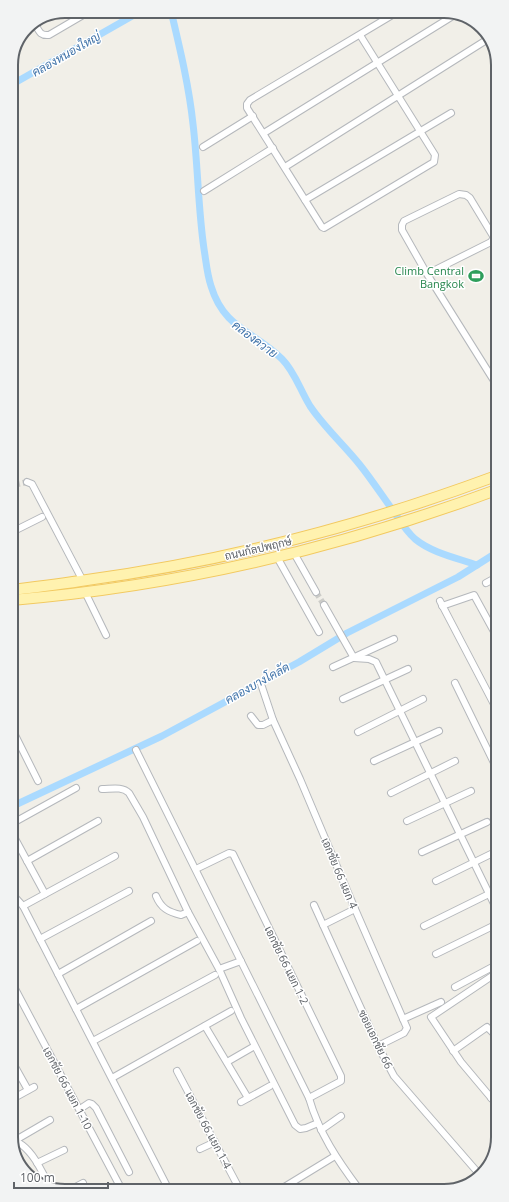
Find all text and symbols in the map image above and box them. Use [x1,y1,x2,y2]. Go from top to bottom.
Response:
water label: คลองหนองใหญ่ [29,27,104,81]
place label: Climb Central Bangkok [395,263,464,291]
sports icon: Climb Central Bangkok [467,267,485,285]
water label: คลองควาย [229,316,281,362]
street label: ถนนกัลปพฤกษ์ [223,533,294,563]
water label: คลองบางโคลัด [222,658,292,708]
street label: เอกชัย 66 แยก 4 [318,835,362,911]
street label: เอกชัย 66 แยก 1-2 [262,923,312,1007]
street label: ซอยเอกชัย 66 [355,1007,397,1071]
street label: เอกชัย 66 แยก 1-10 [40,1044,96,1132]
street label: เอกชัย 66 แยก 1-4 [182,1089,236,1172]
scale bar [14,1164,108,1190]
text: 100 m [20,1169,55,1186]

